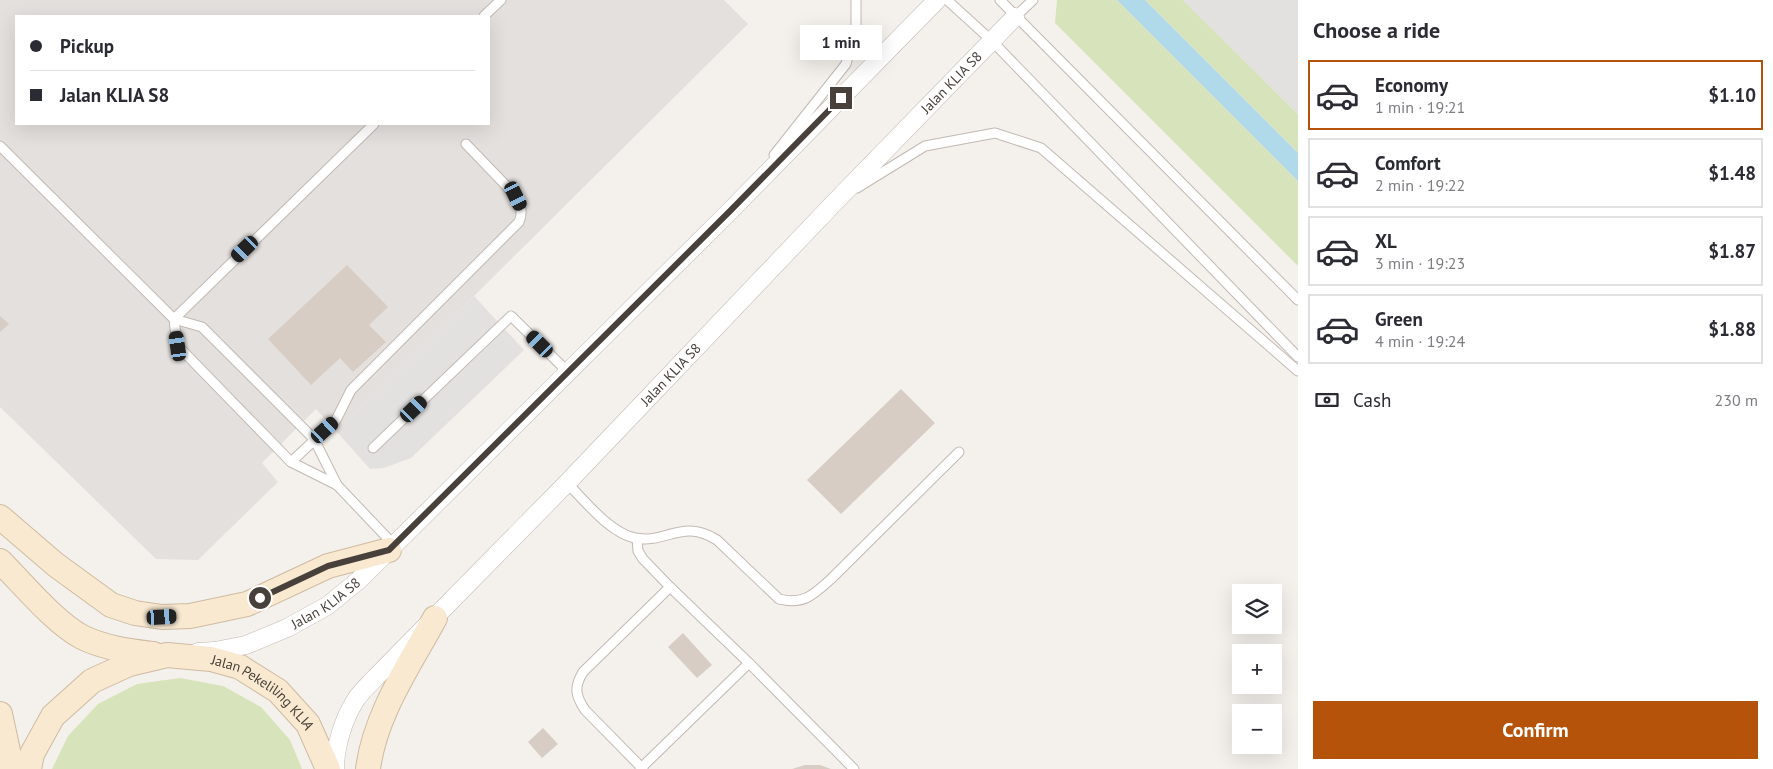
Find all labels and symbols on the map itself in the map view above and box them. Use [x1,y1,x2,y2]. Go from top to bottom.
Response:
callout: 1 min [800,26,882,61]
street label: Jalan KLIA S8 [916,48,986,118]
route end [830,87,852,109]
car [502,179,529,213]
car [228,233,261,265]
car [524,328,555,360]
car [168,330,187,362]
street label: Jalan KLIA S8 [636,339,705,410]
car [397,393,430,425]
car [308,414,341,446]
street label: Jalan KLIA S8 [287,574,364,633]
route start [249,587,271,609]
car [146,609,177,625]
street label: Jalan Pekeliling KLIA [208,650,319,733]

